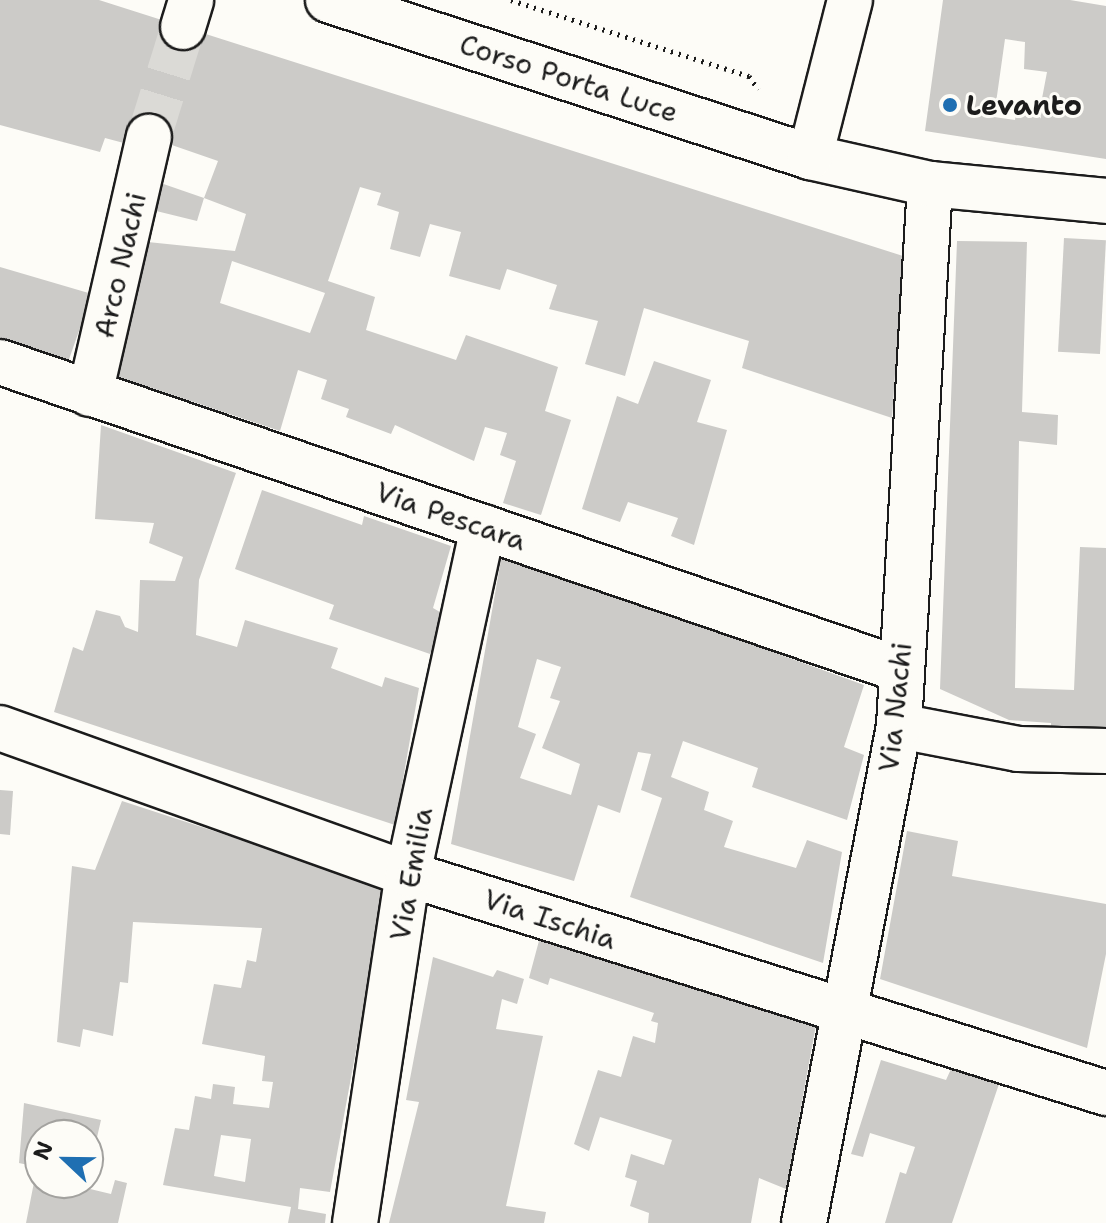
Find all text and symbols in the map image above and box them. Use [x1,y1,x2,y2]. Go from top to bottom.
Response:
street label: Corso Porta Luce [456,27,682,129]
place label: Levanto [966,88,1082,122]
marker: Levanto [941,96,959,114]
street label: Arco Nachi [87,189,153,341]
street label: Via Pescara [371,475,531,557]
street label: Via Nachi [871,640,919,774]
street label: Via Emilia [383,805,439,943]
street label: Via Ischia [480,882,620,956]
north arrow [24,1119,104,1199]
text: N [26,1137,60,1164]

